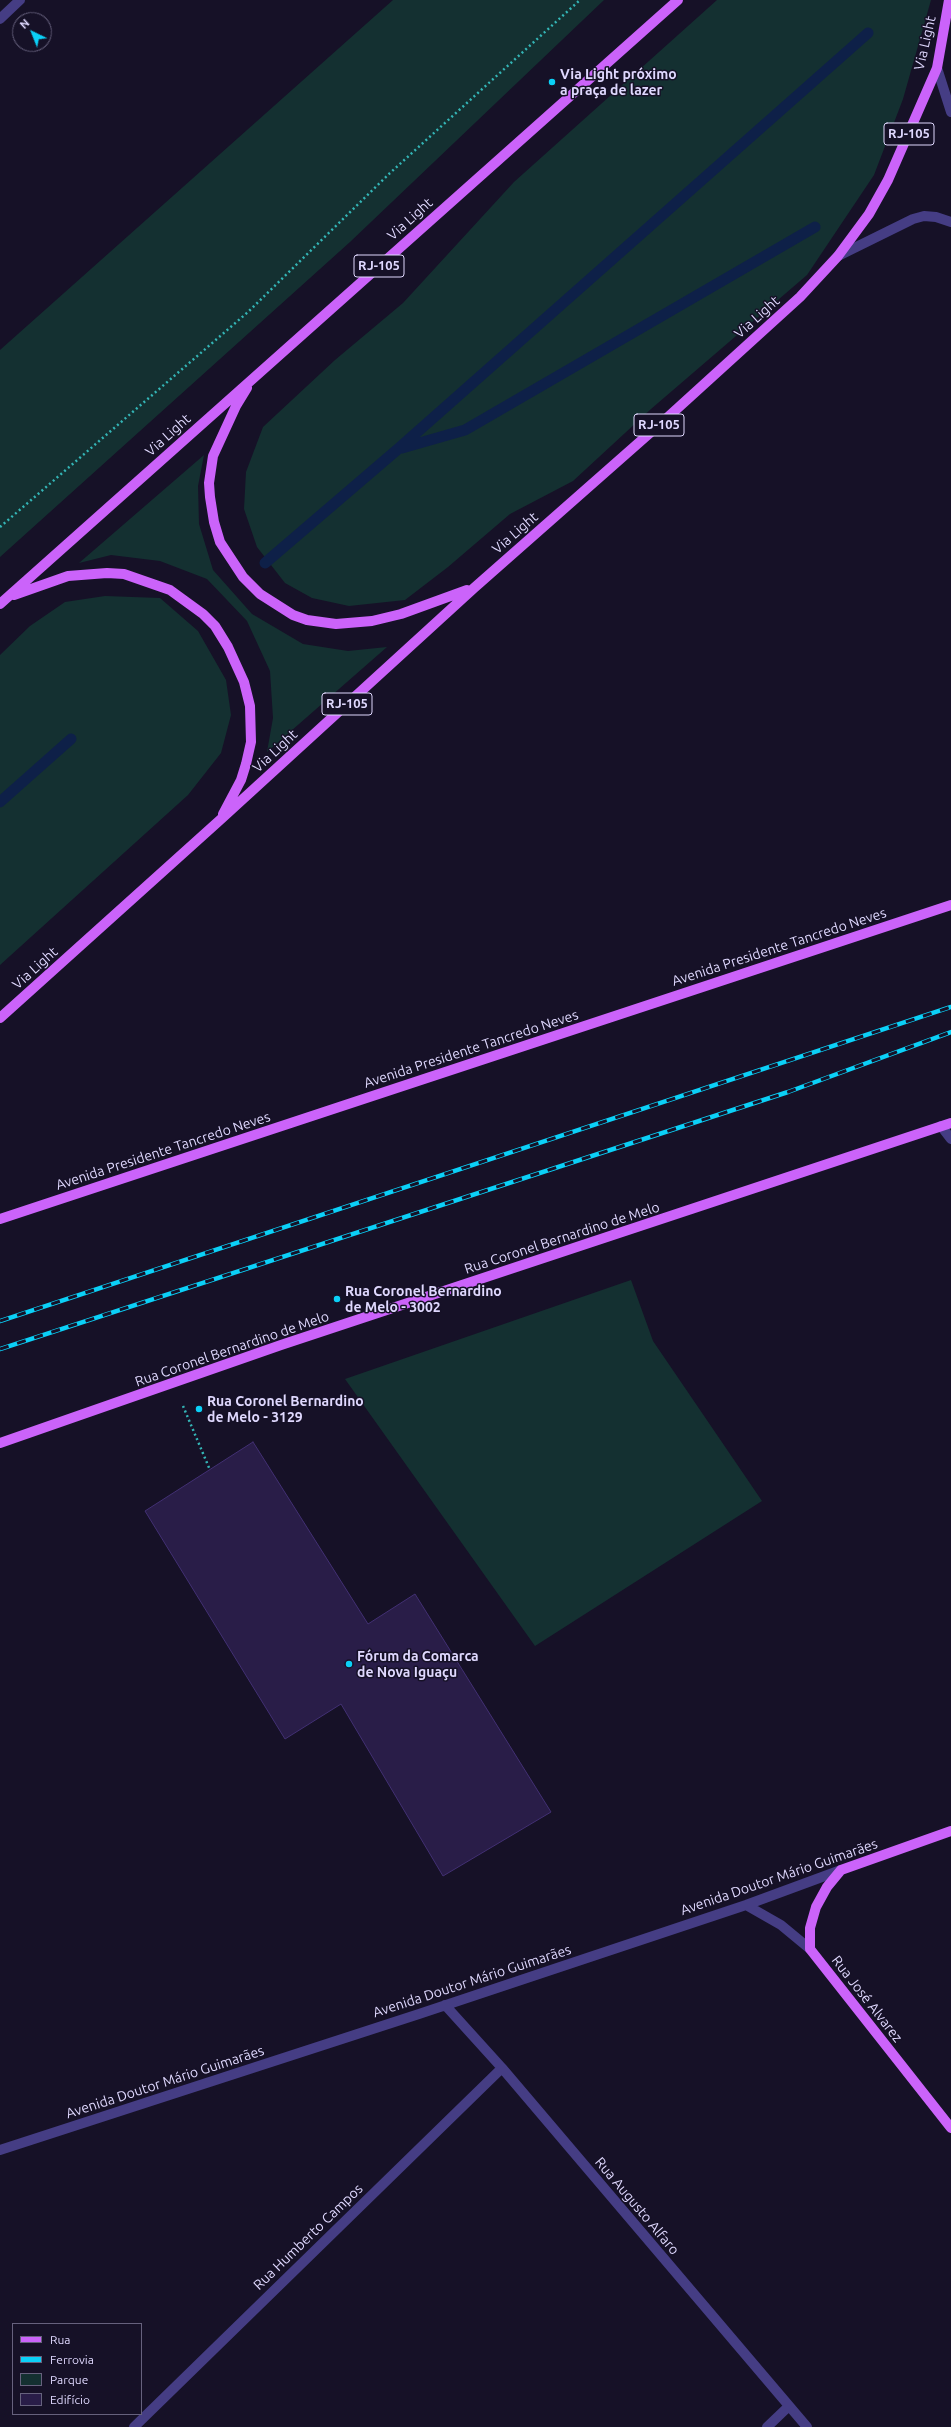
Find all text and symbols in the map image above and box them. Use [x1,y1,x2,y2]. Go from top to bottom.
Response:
north arrow [12,12,52,52]
street label: Via Light [911,14,939,72]
text: N [17,17,32,31]
place label: Via Light próximo a praça de lazer [560,66,677,98]
marker: Via Light próximo a praça de lazer [547,77,557,87]
road number: RJ-105 [884,123,934,145]
street label: Via Light [384,194,436,244]
road number: RJ-105 [354,255,404,277]
street label: Via Light [731,292,783,342]
street label: Via Light [142,410,194,460]
road number: RJ-105 [634,414,684,436]
street label: Via Light [489,509,541,557]
road number: RJ-105 [322,693,372,715]
street label: Via Light [249,726,301,776]
street label: Avenida Presidente Tancredo Neves [670,904,888,990]
street label: Via Light [9,943,61,993]
street label: Avenida Presidente Tancredo Neves [362,1006,580,1092]
street label: Avenida Presidente Tancredo Neves [54,1108,272,1194]
street label: Rua Coronel Bernardino de Melo [462,1198,662,1278]
place label: Rua Coronel Bernardino de Melo - 3002 [345,1283,502,1316]
marker: Rua Coronel Bernardino de Melo - 3002 [332,1294,342,1304]
street label: Rua Coronel Bernardino de Melo [133,1308,331,1390]
place label: Rua Coronel Bernardino de Melo - 3129 [207,1393,364,1426]
marker: Rua Coronel Bernardino de Melo - 3129 [194,1404,204,1414]
place label: Fórum da Comarca de Nova Iguaçu [357,1648,479,1680]
marker: Fórum da Comarca de Nova Iguaçu [344,1659,354,1669]
street label: Avenida Doutor Mário Guimarães [678,1835,880,1919]
street label: Avenida Doutor Mário Guimarães [371,1941,573,2021]
street label: Rua José Alvarez [828,1952,906,2046]
street label: Avenida Doutor Mário Guimarães [64,2042,266,2122]
street label: Rua Augusto Alfaro [591,2154,683,2258]
street label: Rua Humberto Campos [250,2180,366,2294]
legend [12,2323,142,2415]
text: Rua [50,2333,71,2346]
text: Ferrovia [50,2353,94,2366]
text: Parque [50,2373,88,2386]
text: Edifício [50,2393,90,2406]

